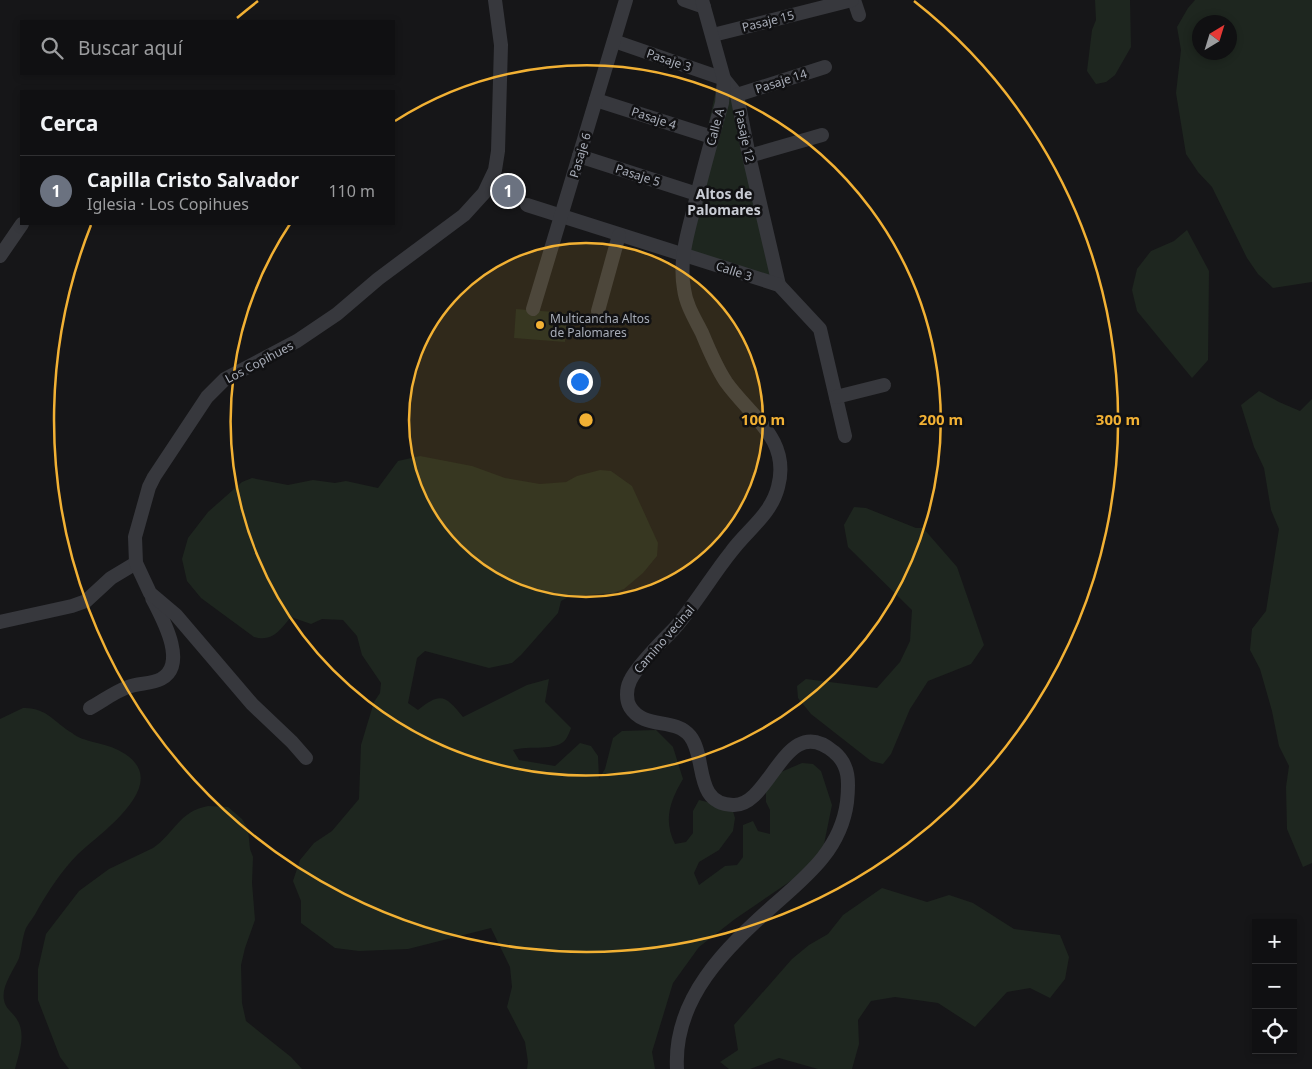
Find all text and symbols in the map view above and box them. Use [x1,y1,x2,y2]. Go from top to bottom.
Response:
street label: Pasaje 15 [740,6,796,36]
north arrow [1192,15,1237,60]
search box [20,20,395,75]
icon: search [38,34,66,62]
text: Buscar aquí [78,35,183,61]
street label: Pasaje 3 [644,44,694,76]
street label: Pasaje 14 [753,65,809,97]
street label: Pasaje 4 [629,103,679,133]
street label: Calle A [702,106,728,148]
street label: Pasaje 12 [731,108,759,164]
text: Cerca [40,109,98,137]
street label: Pasaje 6 [565,130,595,180]
street label: Pasaje 5 [613,160,663,190]
text: Capilla Cristo Salvador [87,167,299,193]
pin: 1 [492,172,524,210]
text: 1 [51,180,61,202]
text: 110 m [328,180,375,202]
district label: Altos de Palomares [687,184,761,219]
text: Iglesia · Los Copihues [87,193,249,215]
street label: Calle 3 [714,257,754,285]
place label: Multicancha Altos de Palomares [550,310,650,341]
marker: Multicancha Altos de Palomares [534,319,546,331]
street label: Los Copihues [222,337,296,387]
your location [567,369,593,395]
text: 100 m [741,409,785,429]
text: 200 m [919,409,963,429]
text: 300 m [1096,409,1140,429]
centre of rings [577,411,595,429]
street label: Camino vecinal [630,601,698,677]
map controls [1252,919,1297,1054]
button: + [1252,919,1297,964]
button: − [1252,964,1297,1009]
button: locate [1252,1009,1297,1054]

